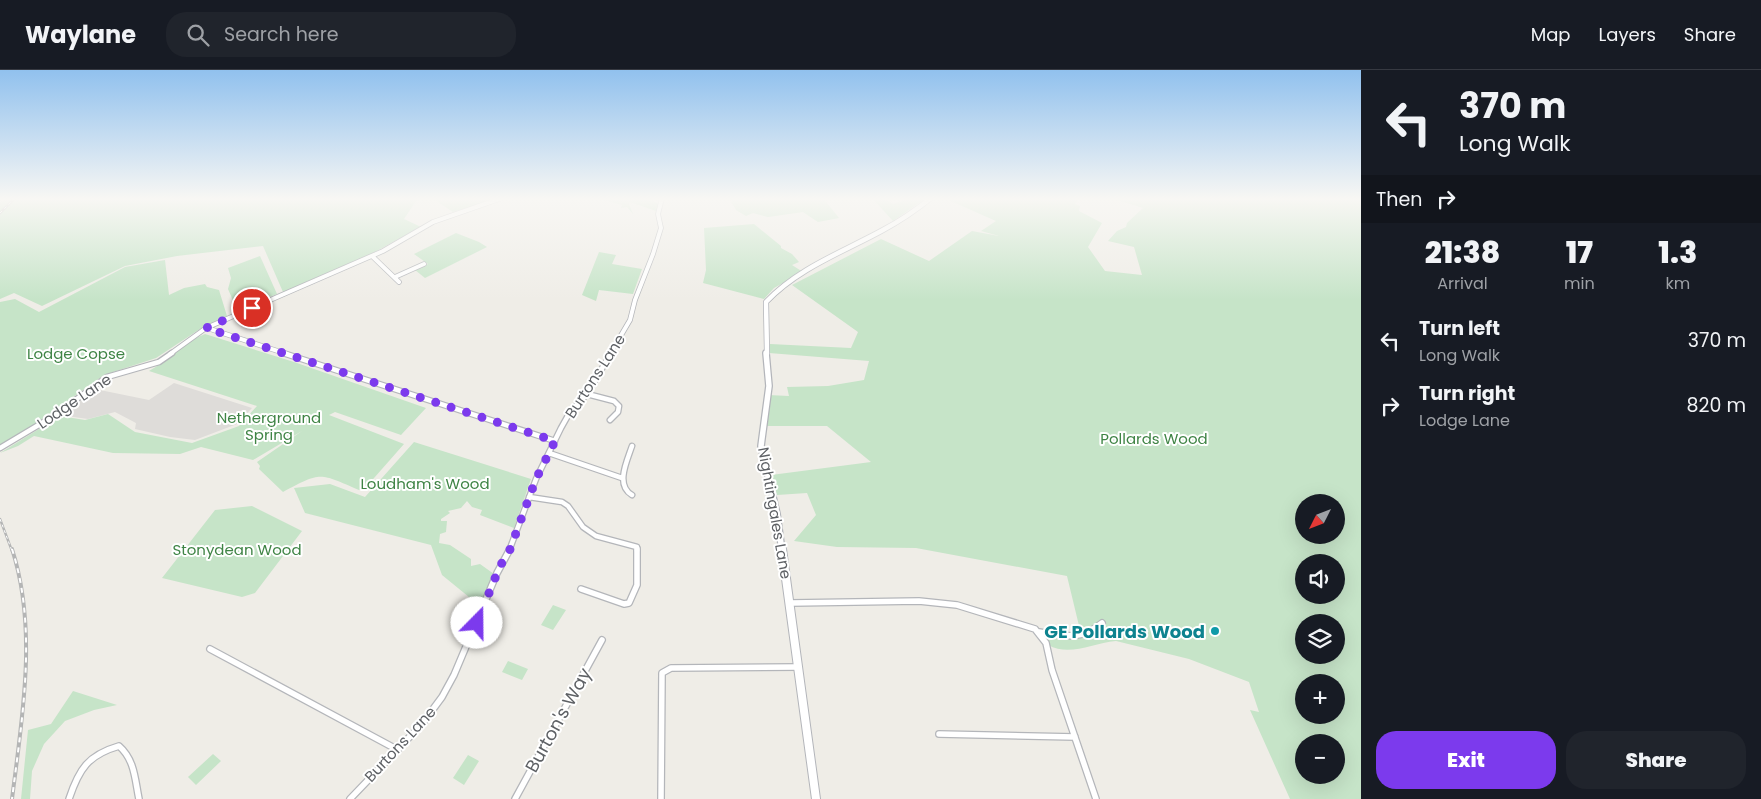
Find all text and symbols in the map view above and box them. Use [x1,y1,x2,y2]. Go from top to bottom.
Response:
search box [166,12,516,57]
text: Waylane [25,18,136,51]
icon: search [184,21,212,49]
text: Search here [224,21,339,48]
text: Map [1531,22,1571,47]
text: Layers [1599,22,1656,47]
text: Share [1684,22,1736,47]
text: 370 m [1459,81,1566,130]
icon: left [1376,90,1441,155]
text: Long Walk [1459,128,1571,159]
icon: right [1432,185,1460,213]
text: Then [1376,186,1422,213]
text: 21:38 [1425,231,1500,274]
text: 17 [1566,231,1593,274]
text: 1.3 [1658,231,1697,274]
text: Arrival [1437,272,1488,295]
text: min [1564,272,1595,295]
text: km [1665,272,1690,295]
pin [231,287,273,329]
icon: arrive [238,294,266,322]
text: Turn left [1419,315,1500,342]
icon: left [1376,327,1404,355]
text: 370 m [1688,327,1746,354]
street label: Burtons Lane [560,330,630,422]
park label: Lodge Copse [27,343,125,364]
text: Long Walk [1419,344,1500,367]
street label: Lodge Lane [33,368,115,434]
text: Turn right [1419,380,1515,407]
icon: right [1376,392,1404,420]
text: 820 m [1687,392,1746,419]
park label: Netherground Spring [217,407,321,445]
text: Lodge Lane [1419,409,1510,432]
park label: Pollards Wood [1100,428,1208,449]
street label: Nightingales Lane [753,446,797,580]
park label: Loudham's Wood [360,473,490,494]
north arrow [1295,494,1345,544]
map controls [1295,494,1345,784]
park label: Stonydean Wood [172,539,302,560]
button: sound [1295,554,1345,604]
position arrow [450,596,502,648]
button: layers [1295,614,1345,664]
place label: GE Pollards Wood [1044,619,1205,644]
marker: GE Pollards Wood [1209,625,1221,637]
street label: Burton's Way [519,663,597,777]
button: + [1295,674,1345,724]
street label: Burtons Lane [359,702,441,786]
button: Exit [1376,731,1556,789]
button: Share [1566,731,1746,789]
button: − [1295,734,1345,784]

